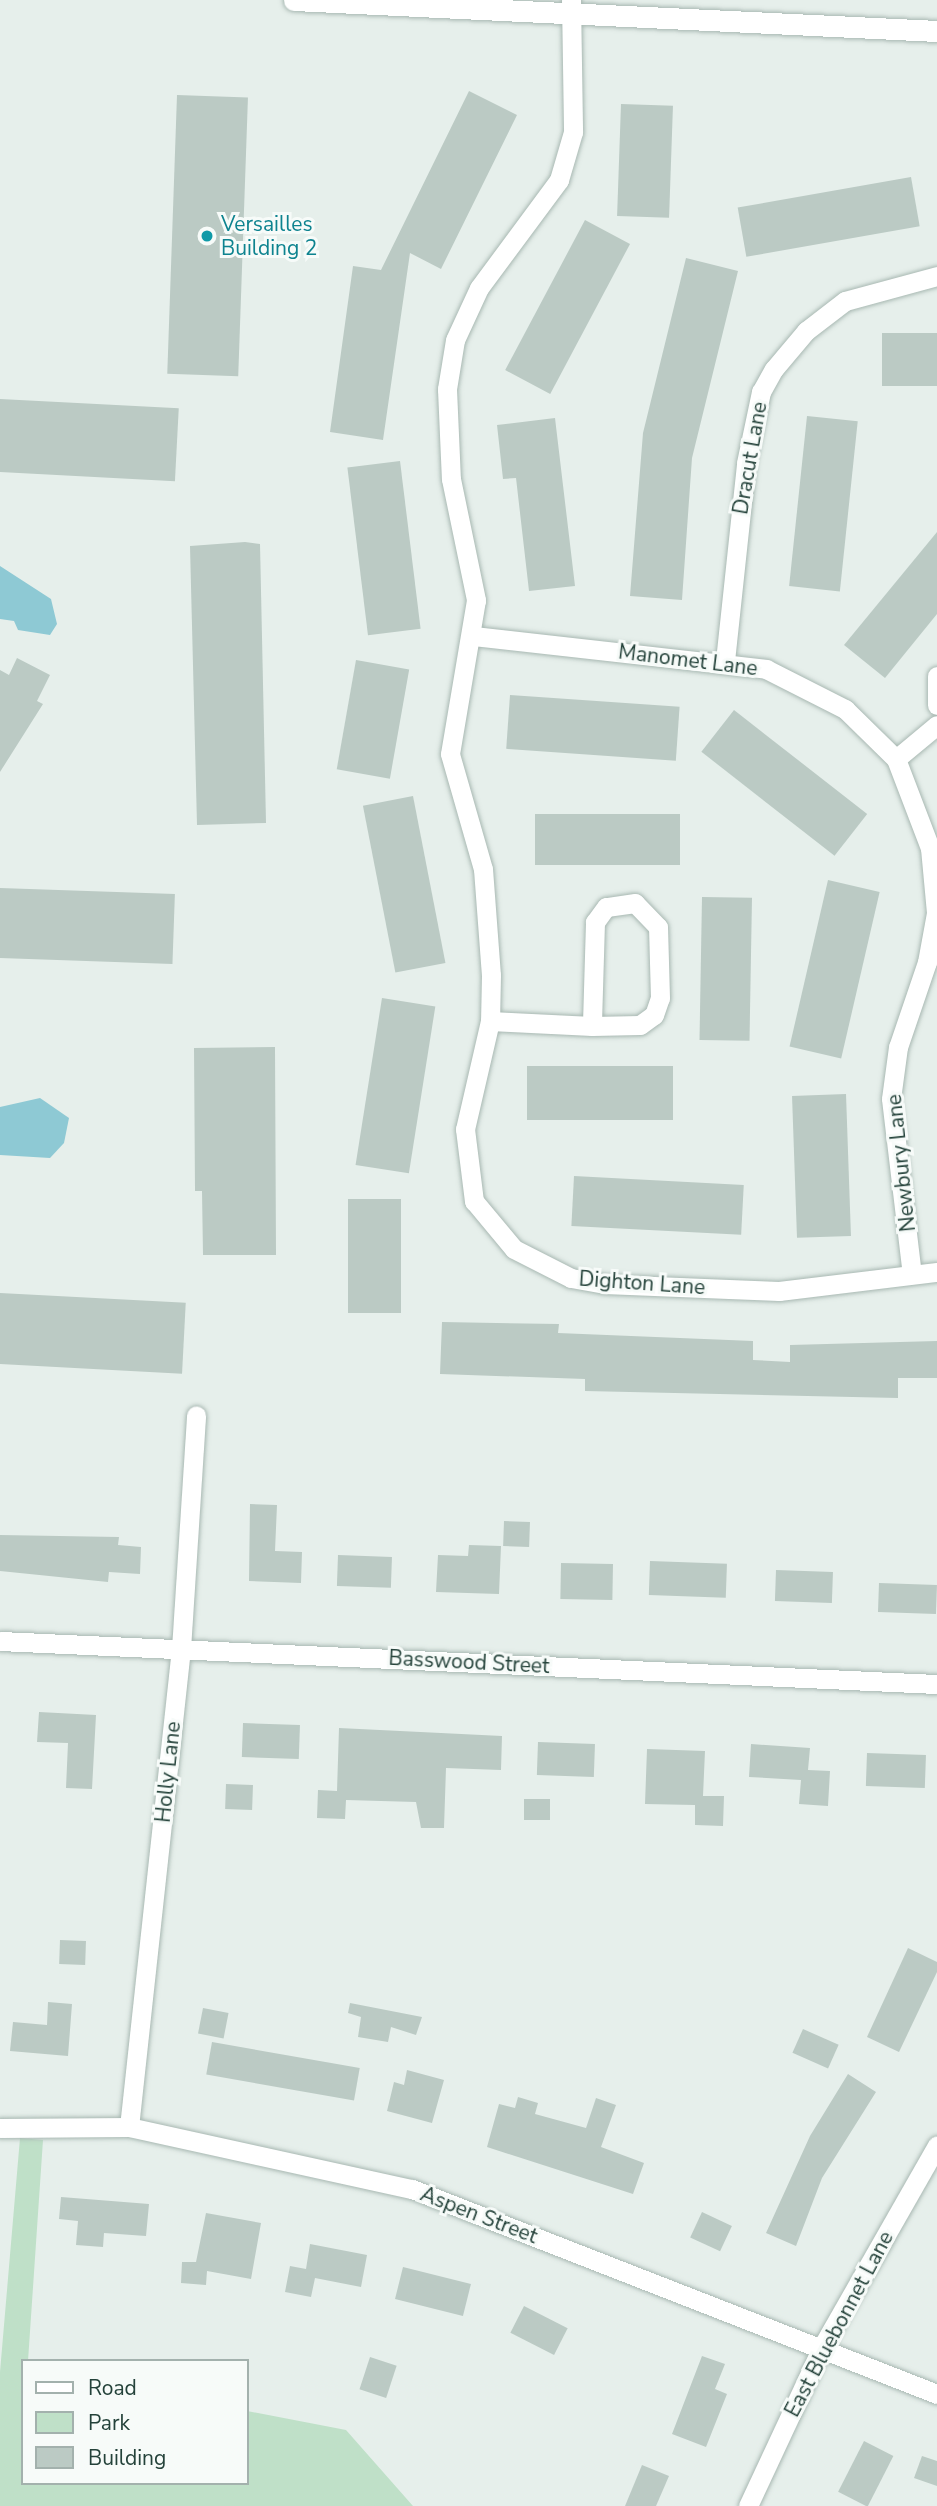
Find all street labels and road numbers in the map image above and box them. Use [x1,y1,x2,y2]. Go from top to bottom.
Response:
street label: Dracut Lane [728,400,772,516]
street label: Manomet Lane [617,639,759,681]
street label: Newbury Lane [881,1093,921,1233]
street label: Dighton Lane [578,1266,706,1300]
street label: Basswood Street [388,1645,550,1679]
street label: Holly Lane [150,1720,186,1824]
street label: Aspen Street [417,2181,541,2249]
street label: East Bluebonnet Lane [779,2227,899,2421]

